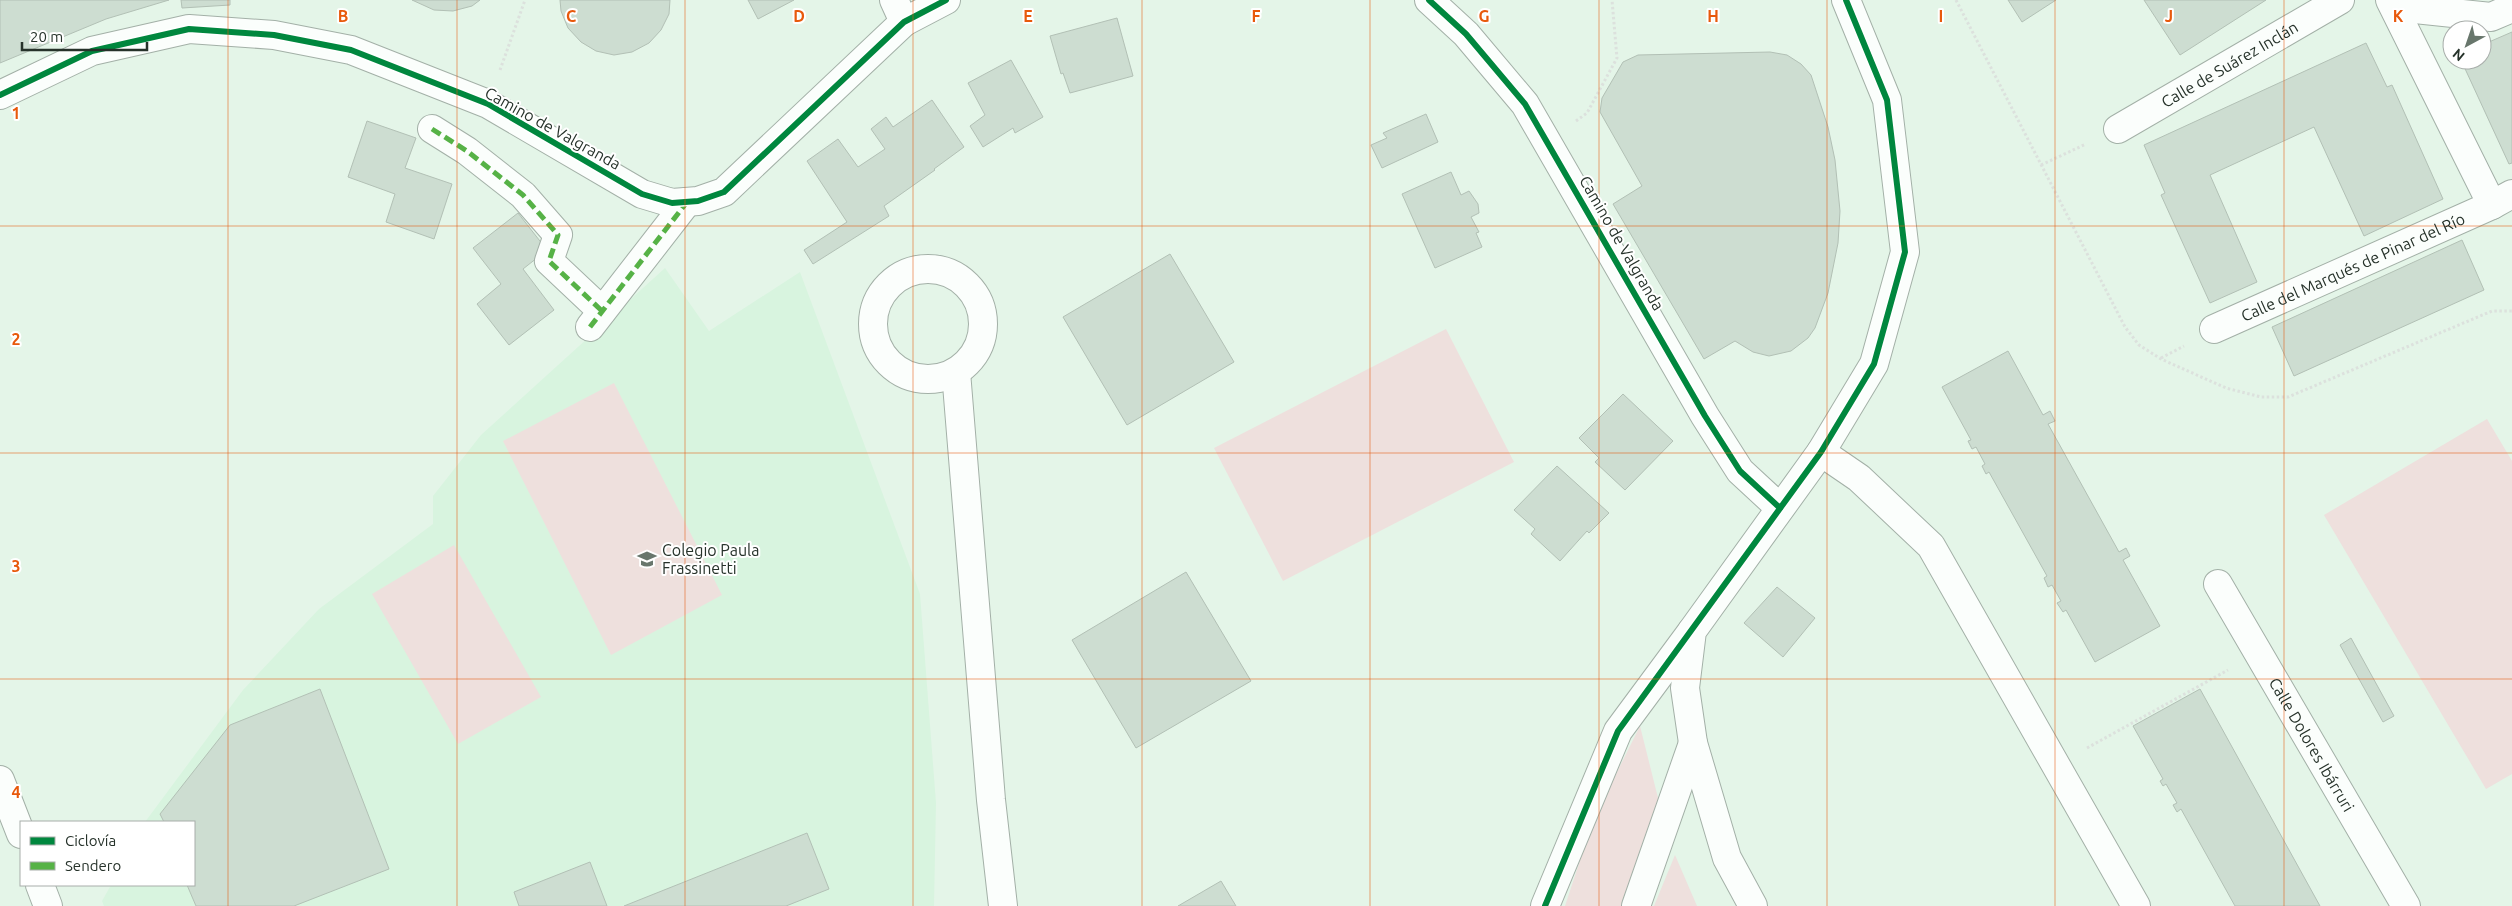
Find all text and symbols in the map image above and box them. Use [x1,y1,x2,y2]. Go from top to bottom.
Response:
text: B [338,7,348,25]
text: C [566,7,576,25]
text: D [793,7,805,25]
text: E [1023,7,1033,25]
text: F [1252,7,1261,25]
text: G [1478,7,1490,25]
text: H [1707,7,1719,25]
text: I [1939,7,1943,25]
text: J [2165,7,2173,25]
text: K [2393,7,2404,25]
street label: Calle de Suárez Inclán [2158,17,2301,111]
scale bar [22,20,148,52]
north arrow [2442,20,2492,70]
text: 20 m [30,28,63,45]
text: N [2449,45,2468,64]
street label: Camino de Valgranda [482,83,624,173]
text: 1 [11,104,21,122]
street label: Camino de Valgranda [1576,173,1668,313]
street label: Calle del Marqués de Pinar del Río [2238,209,2467,325]
text: 2 [11,330,21,348]
place label: Colegio Paula Frassinetti [662,541,760,577]
school or university icon: Colegio Paula Frassinetti [636,548,658,570]
text: 3 [11,557,21,575]
street label: Calle Dolores Ibárruri [2266,675,2358,815]
text: 4 [11,783,21,801]
legend [20,821,195,886]
text: Ciclovía [65,832,116,849]
text: Sendero [65,857,121,874]

